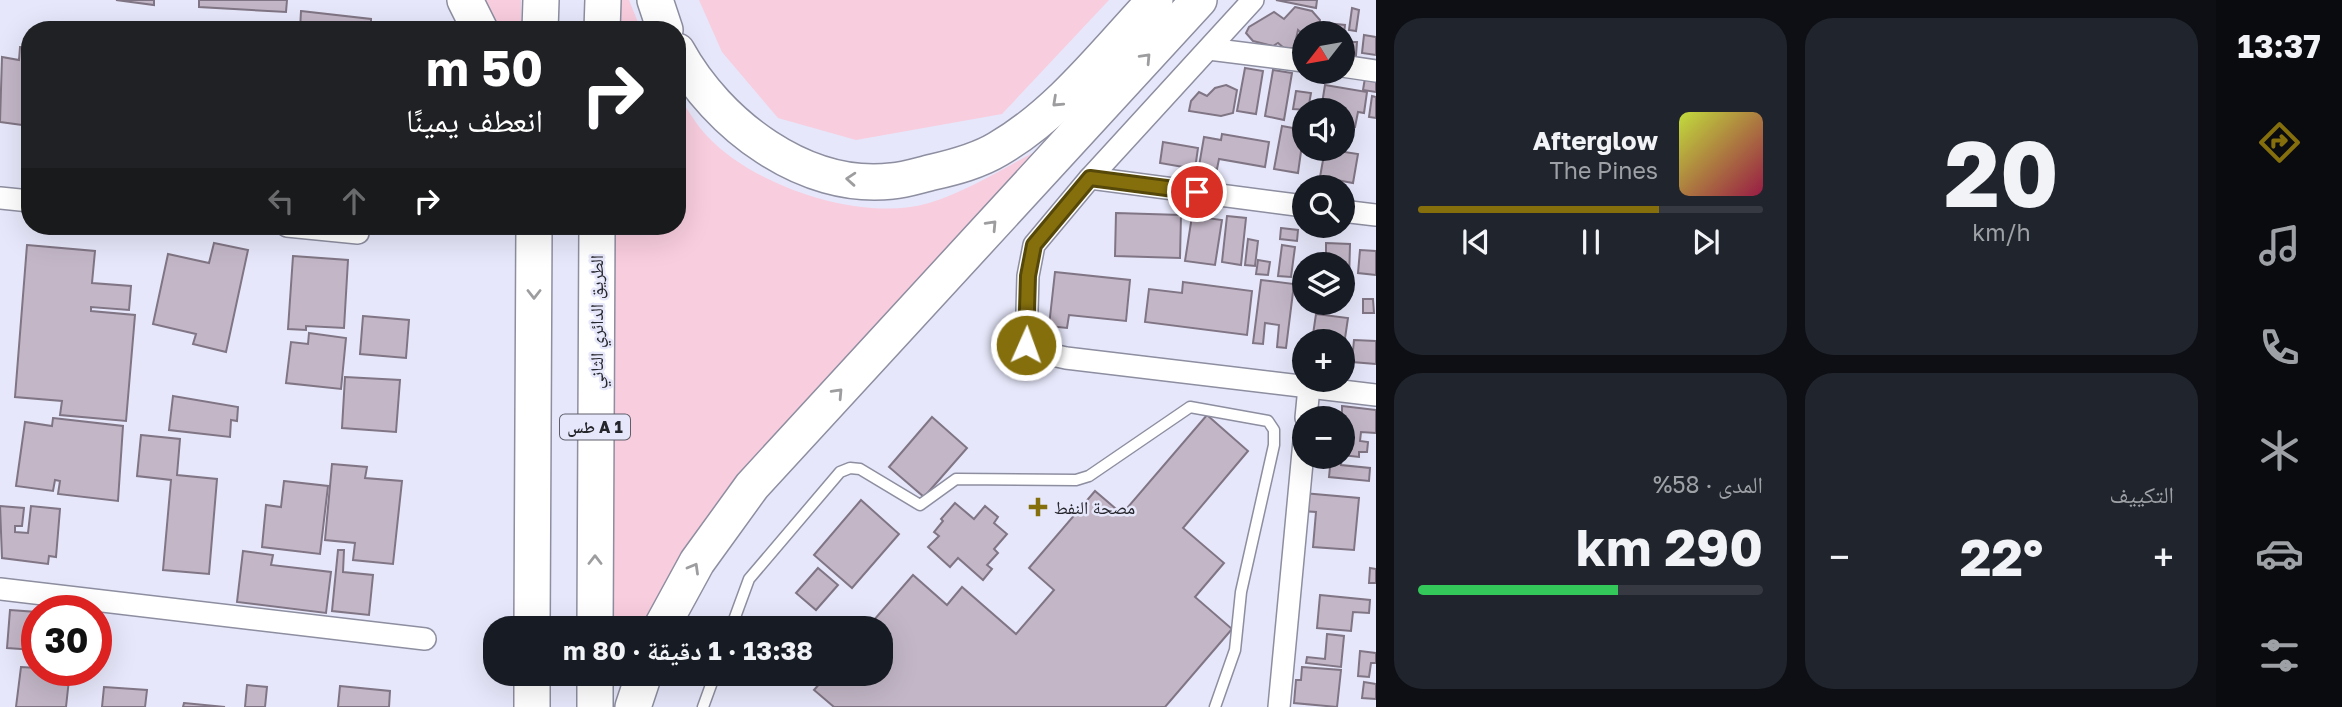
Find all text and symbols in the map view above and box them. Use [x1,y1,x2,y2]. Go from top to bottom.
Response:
north arrow [1292,21,1354,84]
map controls [1292,21,1355,469]
text: 13:37 [2237,27,2321,65]
text: 50 m [426,38,543,97]
icon: right [567,49,658,140]
one-way arrow [1137,53,1150,66]
one-way arrow [1052,94,1065,107]
button: sound [1292,98,1355,161]
text: انعطف يمينًا [406,101,543,139]
text: 20 [1944,118,2059,227]
icon: directions [2255,118,2304,167]
text: Afterglow [1533,125,1658,156]
text: The Pines [1550,156,1658,184]
pin [1167,162,1227,222]
one-way arrow [845,172,856,187]
icon: arrive [1178,173,1216,211]
button: search [1292,175,1355,238]
icon: left [262,182,300,220]
icon: ahead [335,182,373,220]
icon: right [408,182,446,220]
text: km/h [1972,218,2031,246]
one-way arrow [983,220,996,233]
icon: music [2255,221,2304,270]
icon: previous [1457,223,1495,261]
icon: pause [1572,223,1610,261]
icon: next [1687,223,1725,261]
button: layers [1292,252,1355,315]
street label: الطريق الدائري الثاني [585,255,612,389]
one-way arrow [526,289,542,300]
position arrow [989,308,1063,382]
icon: phone [2255,323,2304,372]
button: + [1292,329,1355,392]
one-way arrow [829,388,842,401]
button: − [1292,406,1355,469]
road number: طس A 1 [560,414,630,440]
icon: climate [2255,426,2304,475]
text: المدى · 58% [1653,470,1763,498]
text: التكييف [2109,480,2174,508]
place label: مصحة النفط [1054,496,1135,518]
marker: مصحة النفط [1028,497,1048,517]
text: 290 km [1576,515,1763,577]
text: 22° [1960,525,2043,587]
icon: car [2255,529,2304,578]
text: − [1829,534,1850,579]
text: + [2153,534,2174,579]
one-way arrow [587,554,603,565]
one-way arrow [686,563,699,576]
speed limit sign: 30 [21,595,112,686]
icon: filters [2255,631,2304,680]
text: 13:38 · 1 دقيقة · 80 m [563,635,813,666]

